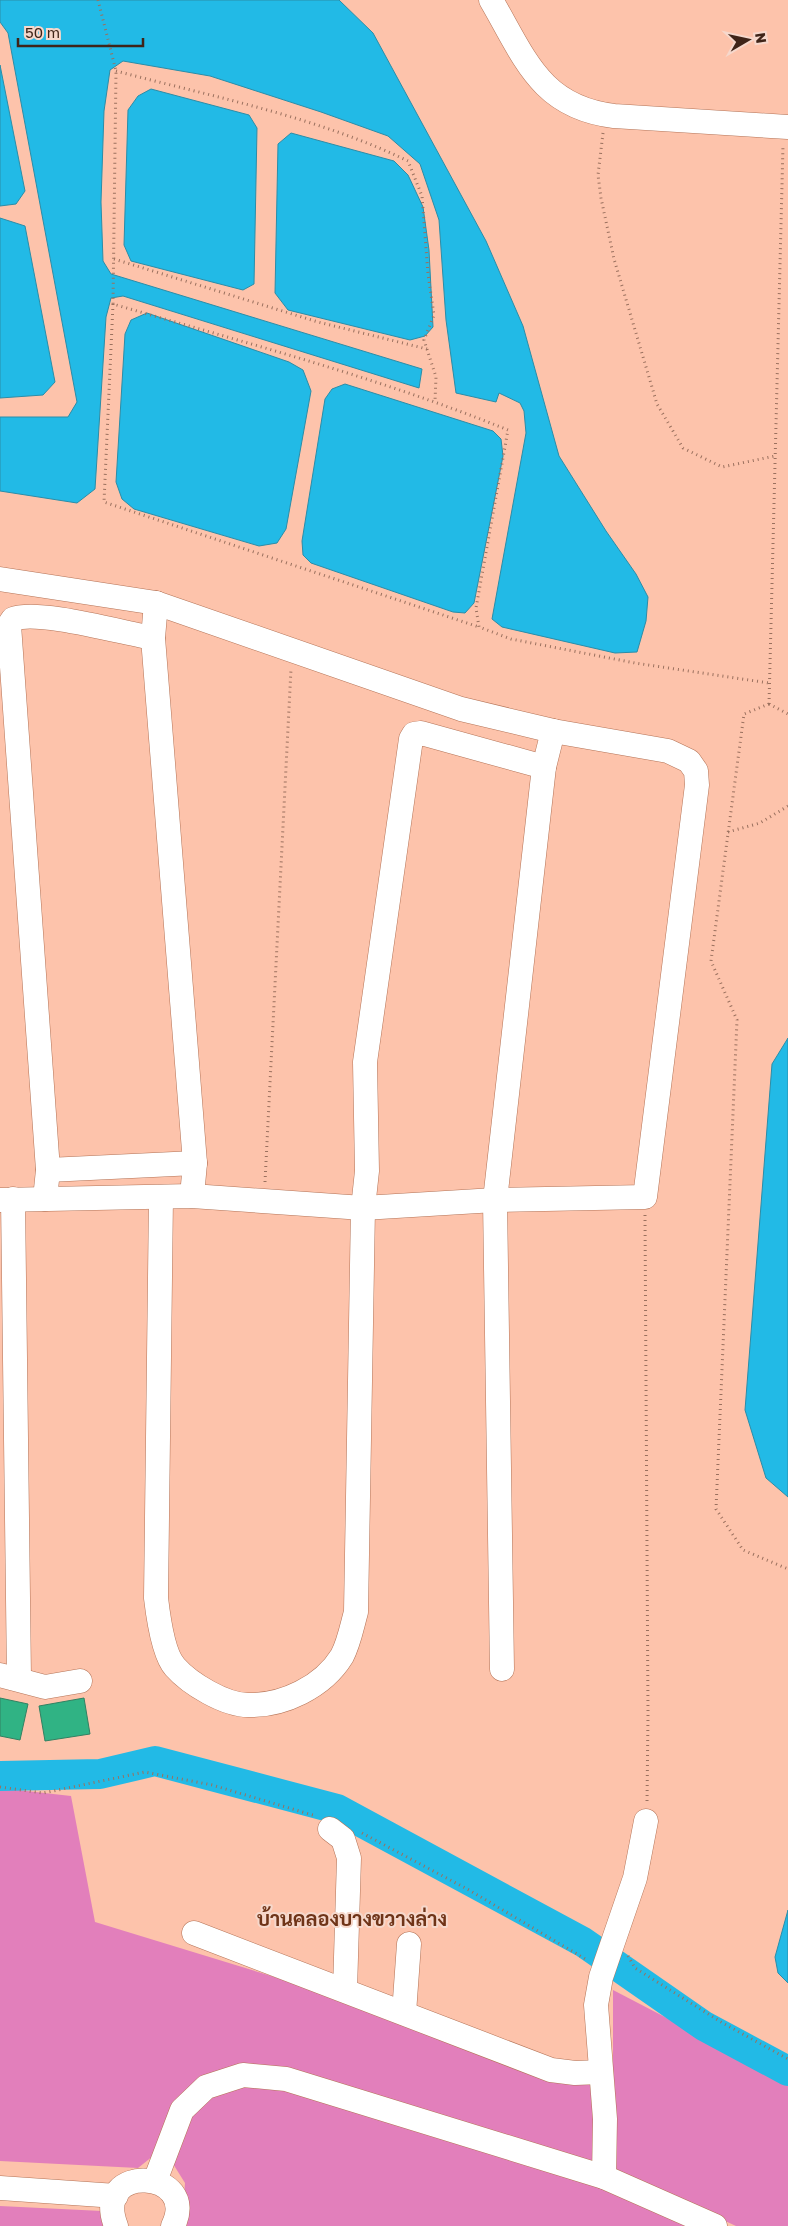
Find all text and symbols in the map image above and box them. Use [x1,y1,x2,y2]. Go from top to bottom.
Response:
scale bar [18,15,142,47]
north arrow [723,15,773,65]
text: 50 m [25,23,60,41]
text: N [752,31,771,44]
district label: บ้านคลองบางขวางล่าง [257,1906,447,1930]

